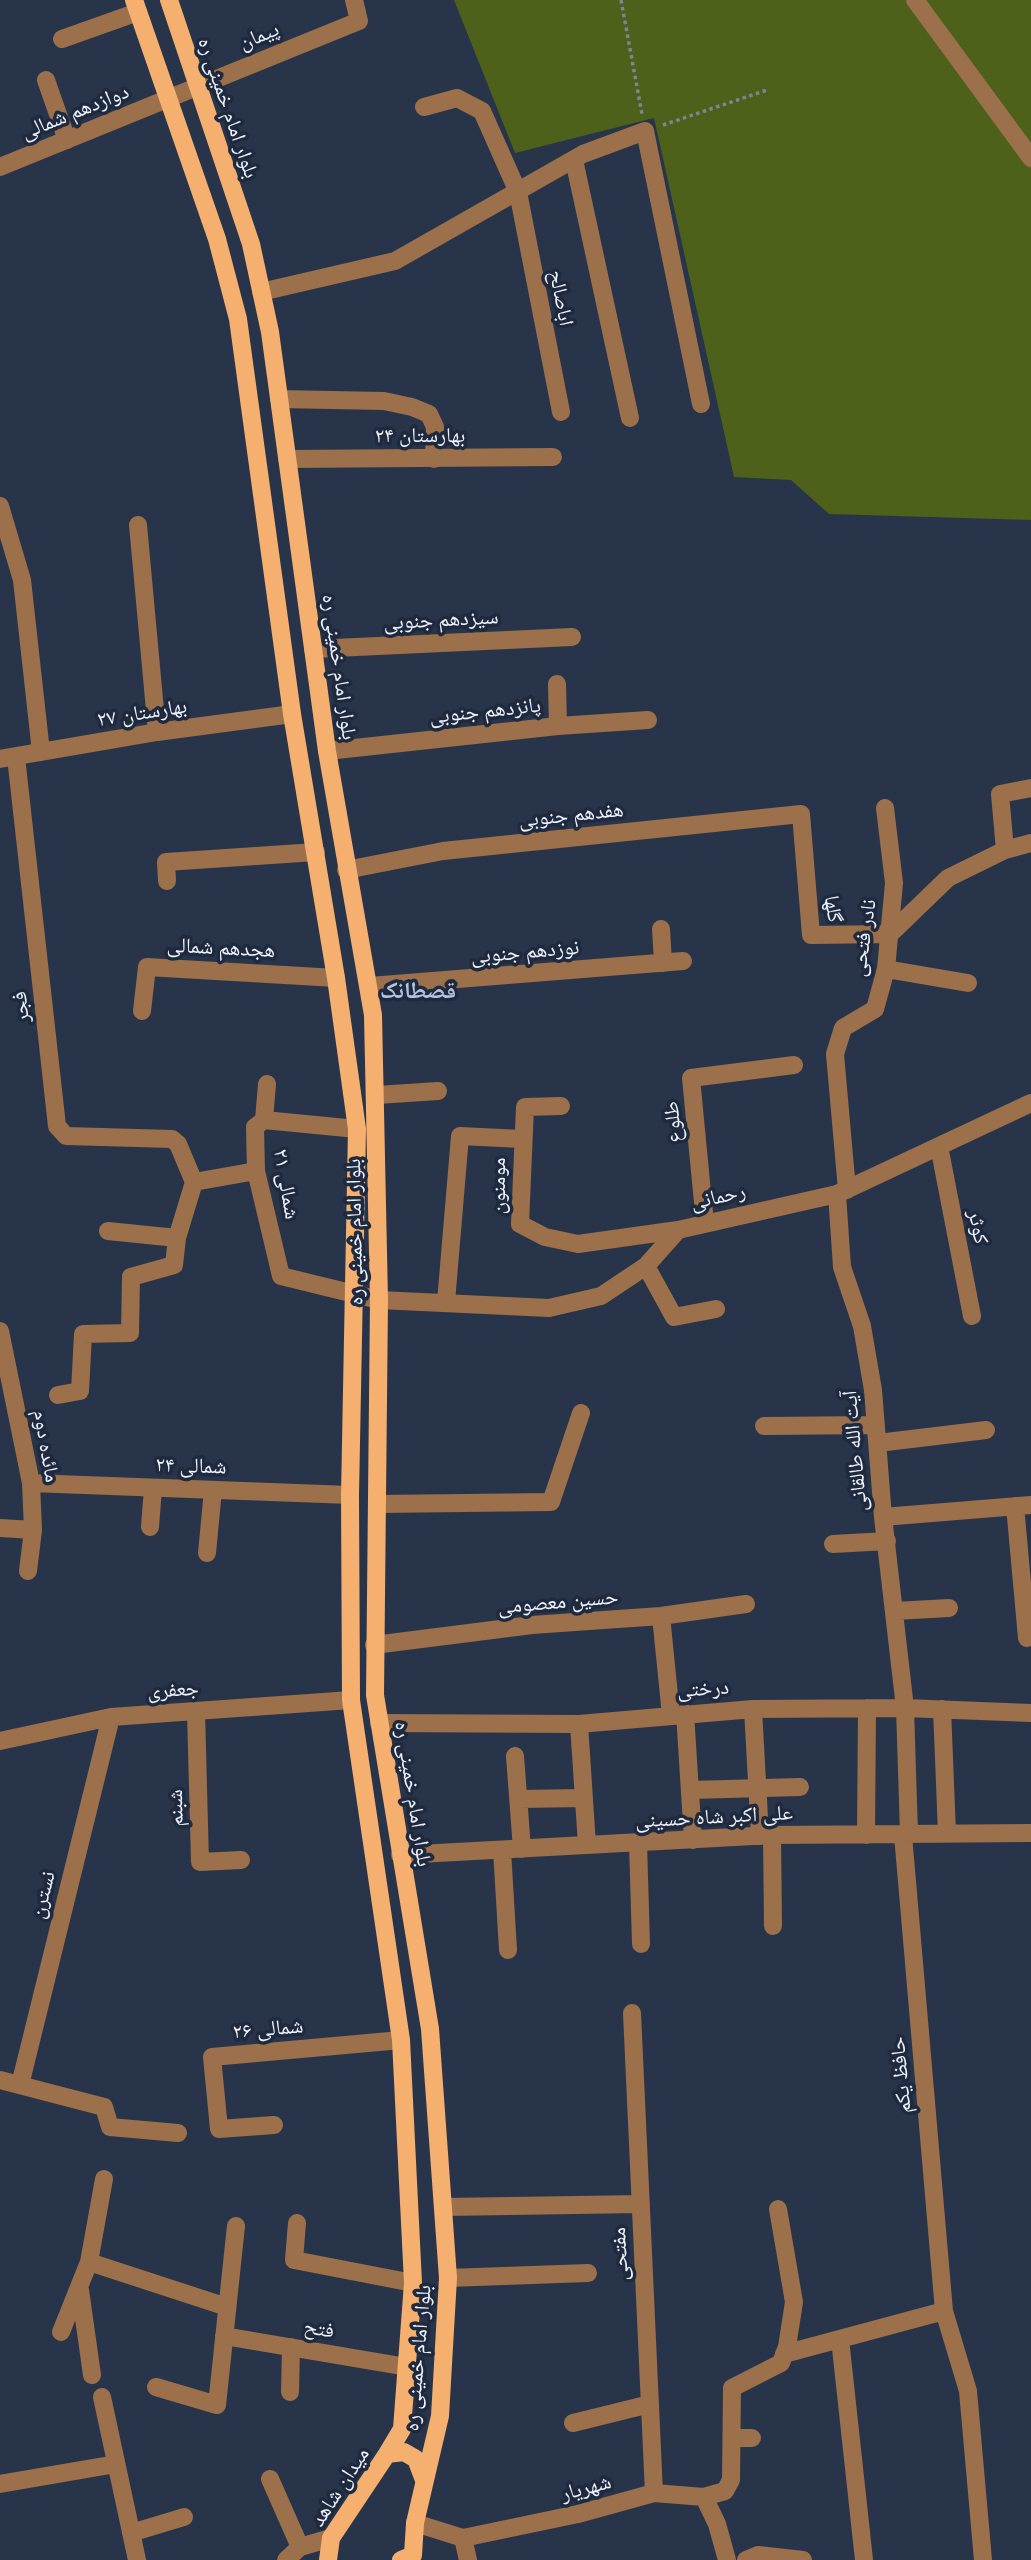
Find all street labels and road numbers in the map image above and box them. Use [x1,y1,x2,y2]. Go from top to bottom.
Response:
street label: پیمان [235,17,283,55]
street label: بلوار امام خمینی ره [192,34,264,182]
street label: دوازدهم شمالی [17,79,133,145]
street label: اباصالح [543,268,579,328]
street label: بهارستان ۲۴ [375,423,465,449]
street label: بلوار امام خمینی ره [316,593,362,741]
street label: سیزدهم جنوبی [383,604,499,636]
street label: بهارستان ۲۷ [95,693,189,733]
street label: پانزدهم جنوبی [428,693,542,729]
street label: هفدهم جنوبی [517,797,625,833]
street label: گلها [819,894,847,924]
street label: نادر فتحی [846,898,882,978]
street label: هجدهم شمالی [166,933,276,963]
street label: نوزدهم جنوبی [470,935,580,969]
street label: فجر [7,990,35,1024]
street label: طلوع [659,1100,687,1144]
street label: ۲۱ شمالی [267,1147,305,1221]
street label: مومنون [486,1157,512,1215]
street label: بلوار امام خمینی ره [341,1158,369,1306]
street label: رحمانی [688,1178,748,1216]
street label: کوثر [962,1208,994,1246]
street label: آیت الله طالقانی [837,1389,873,1513]
street label: مائده دوم [27,1408,65,1484]
street label: ۲۴ شمالی [155,1452,227,1480]
street label: حسین معصومی [497,1584,619,1620]
street label: درختی [676,1675,730,1703]
street label: جعفری [146,1676,200,1704]
street label: بلوار امام خمینی ره [389,1719,437,1869]
street label: شبنم [163,1789,189,1827]
street label: علی اکبر شاه حسینی [635,1800,793,1834]
street label: نسترن [25,1869,61,1921]
street label: ۲۶ شمالی [232,2013,304,2045]
street label: حافظ یکم [885,2036,917,2114]
street label: مفتحی [606,2227,634,2281]
street label: بلوار امام خمینی ره [399,2284,437,2432]
street label: فتح [302,2314,336,2344]
street label: میدان شاهد [305,2443,375,2531]
street label: شهریار [558,2469,614,2507]

